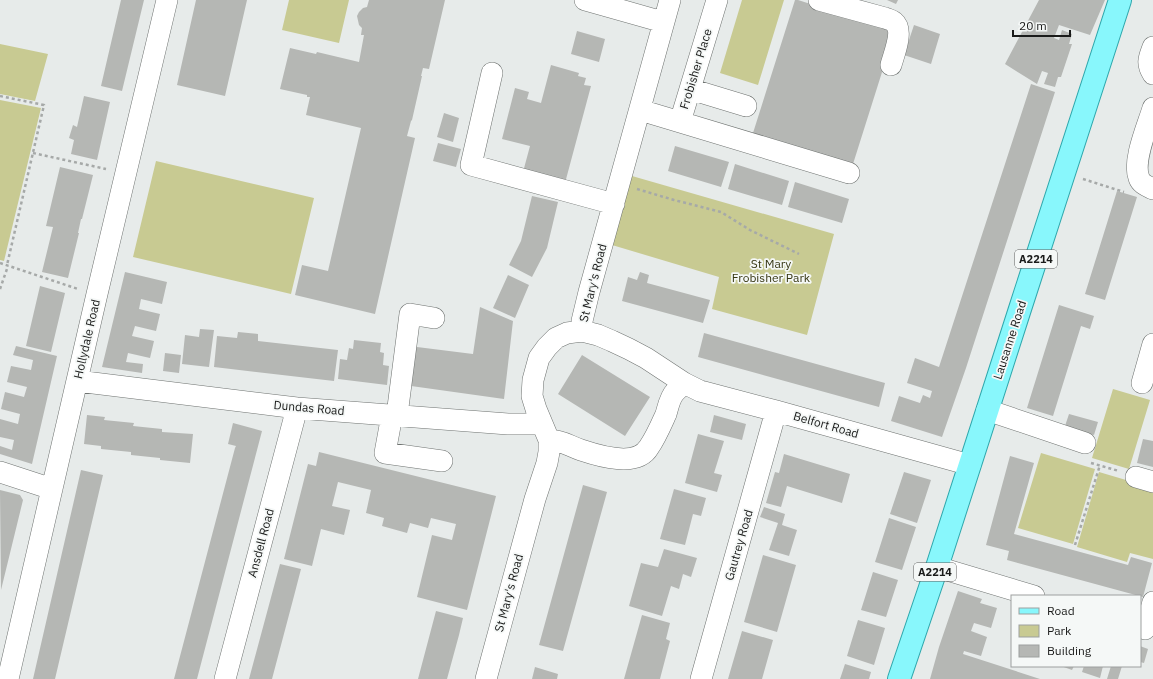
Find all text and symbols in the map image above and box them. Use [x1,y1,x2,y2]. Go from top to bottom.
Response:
scale bar [1013,12,1070,38]
text: 20 m [1019,18,1047,33]
street label: Frobisher Place [676,26,715,111]
street label: St Mary's Road [576,242,609,324]
road number: A2214 [1015,250,1057,268]
park label: St Mary Frobisher Park [732,256,811,285]
street label: Hollydale Road [70,298,103,380]
street label: Lausanne Road [990,298,1029,381]
street label: Dundas Road [273,397,345,418]
street label: Belfort Road [792,408,861,441]
street label: Ansdell Road [244,507,277,579]
street label: Gautrey Road [721,508,756,582]
street label: St Mary's Road [491,552,526,633]
road number: A2214 [914,563,956,581]
legend [1011,595,1141,667]
text: Road [1047,603,1075,618]
text: Park [1047,623,1072,638]
text: Building [1047,643,1092,658]

